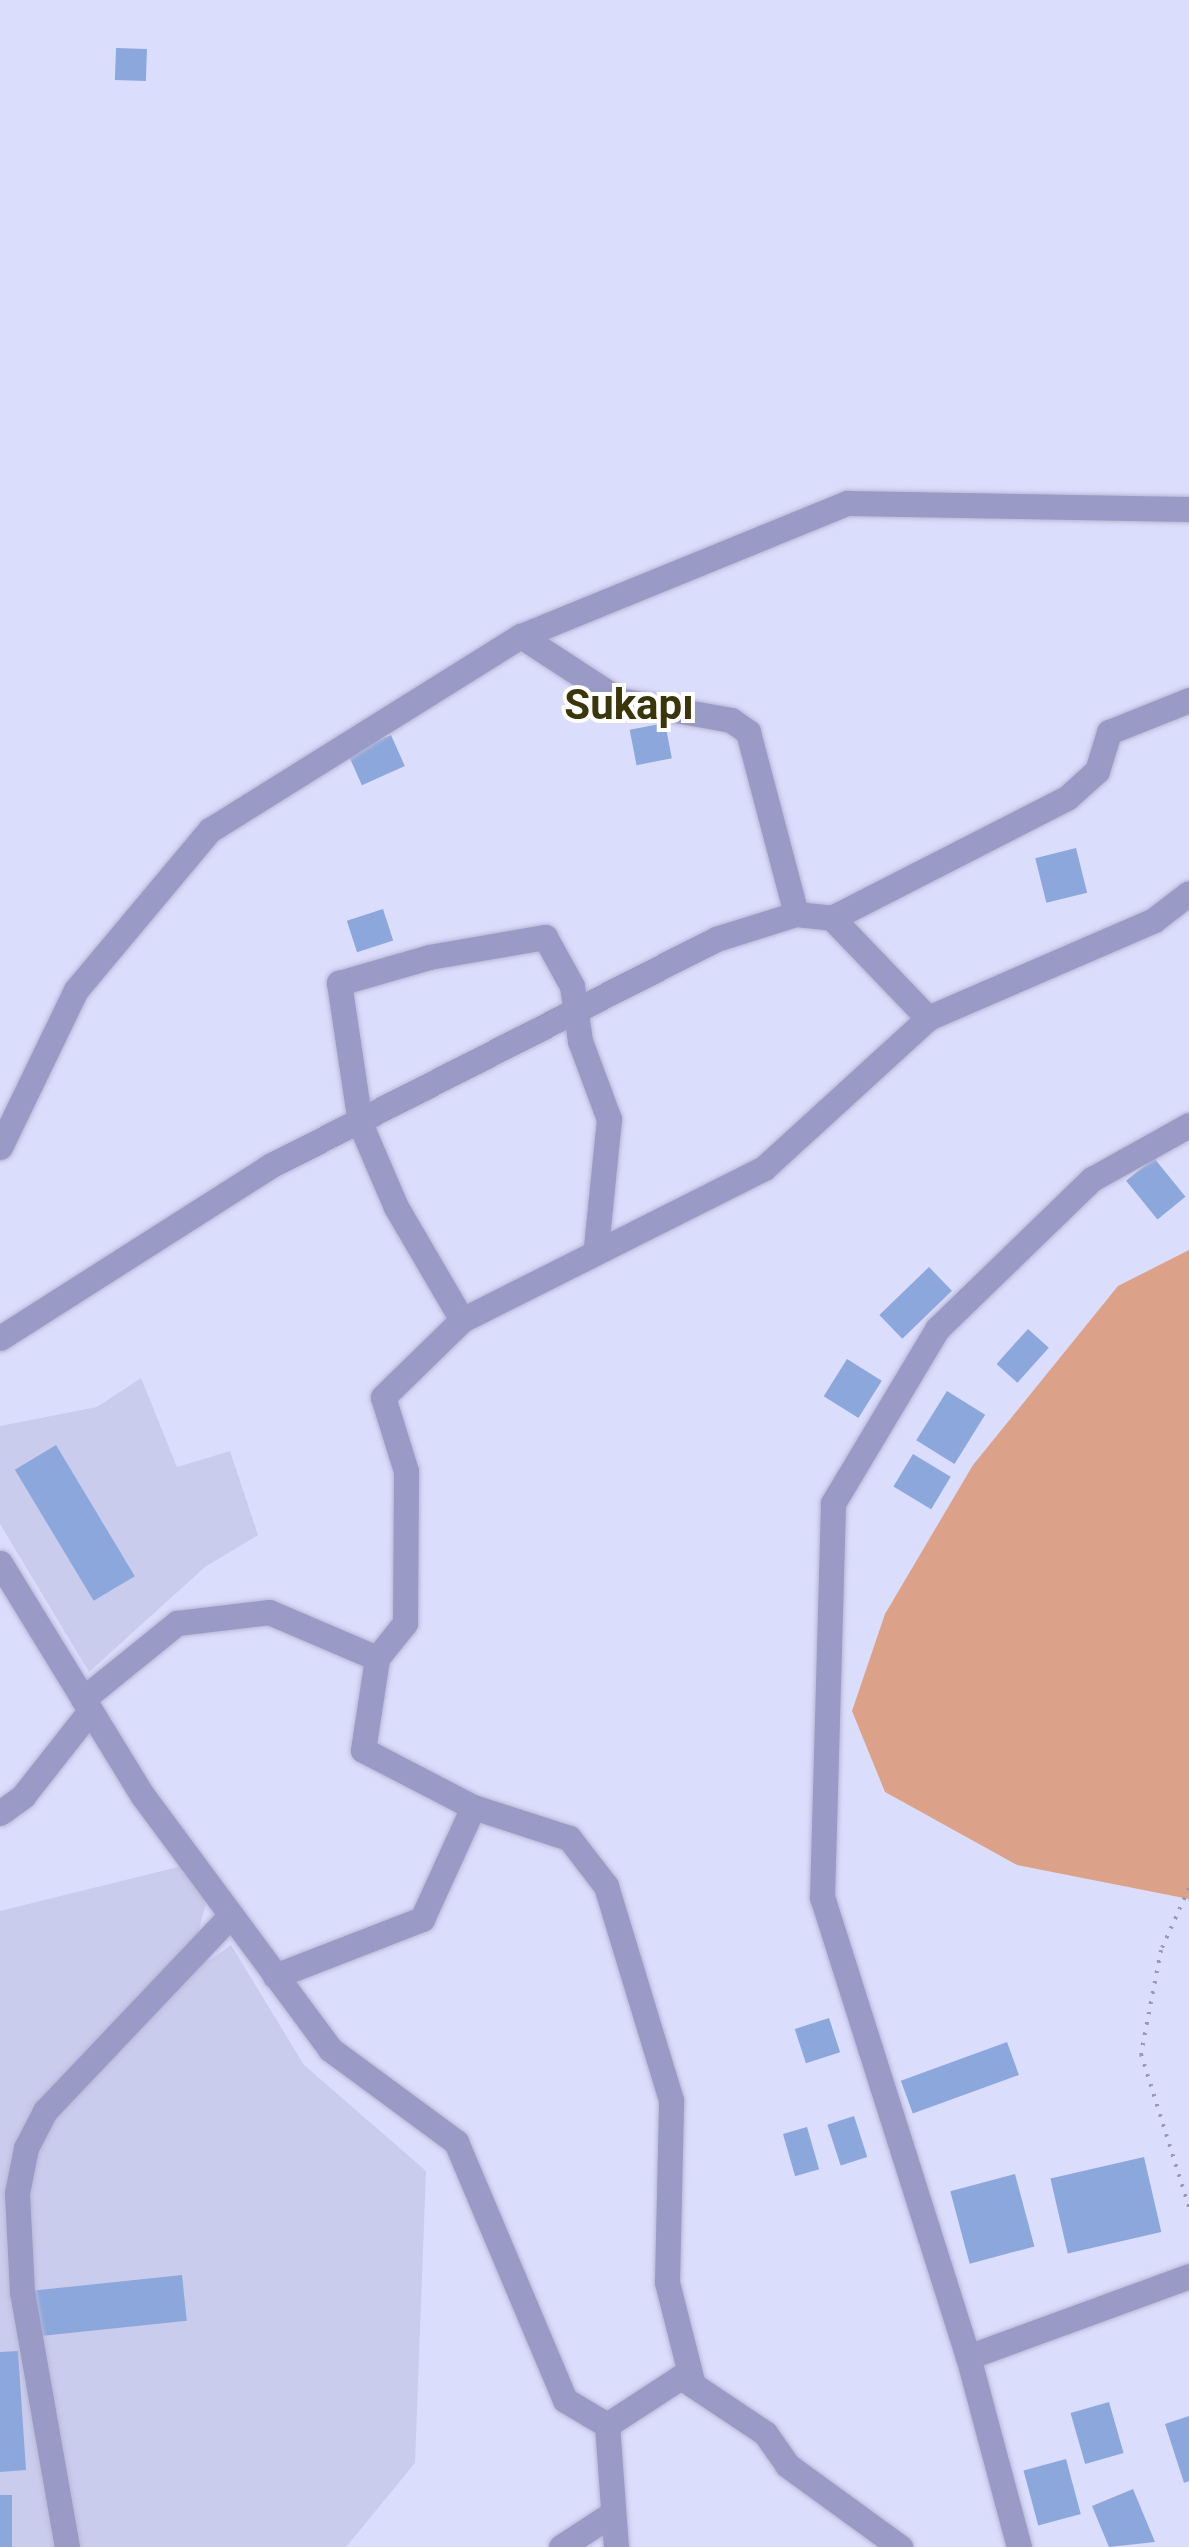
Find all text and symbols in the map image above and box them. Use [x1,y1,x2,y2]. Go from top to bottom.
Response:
district label: Sukapı [564,680,694,730]

